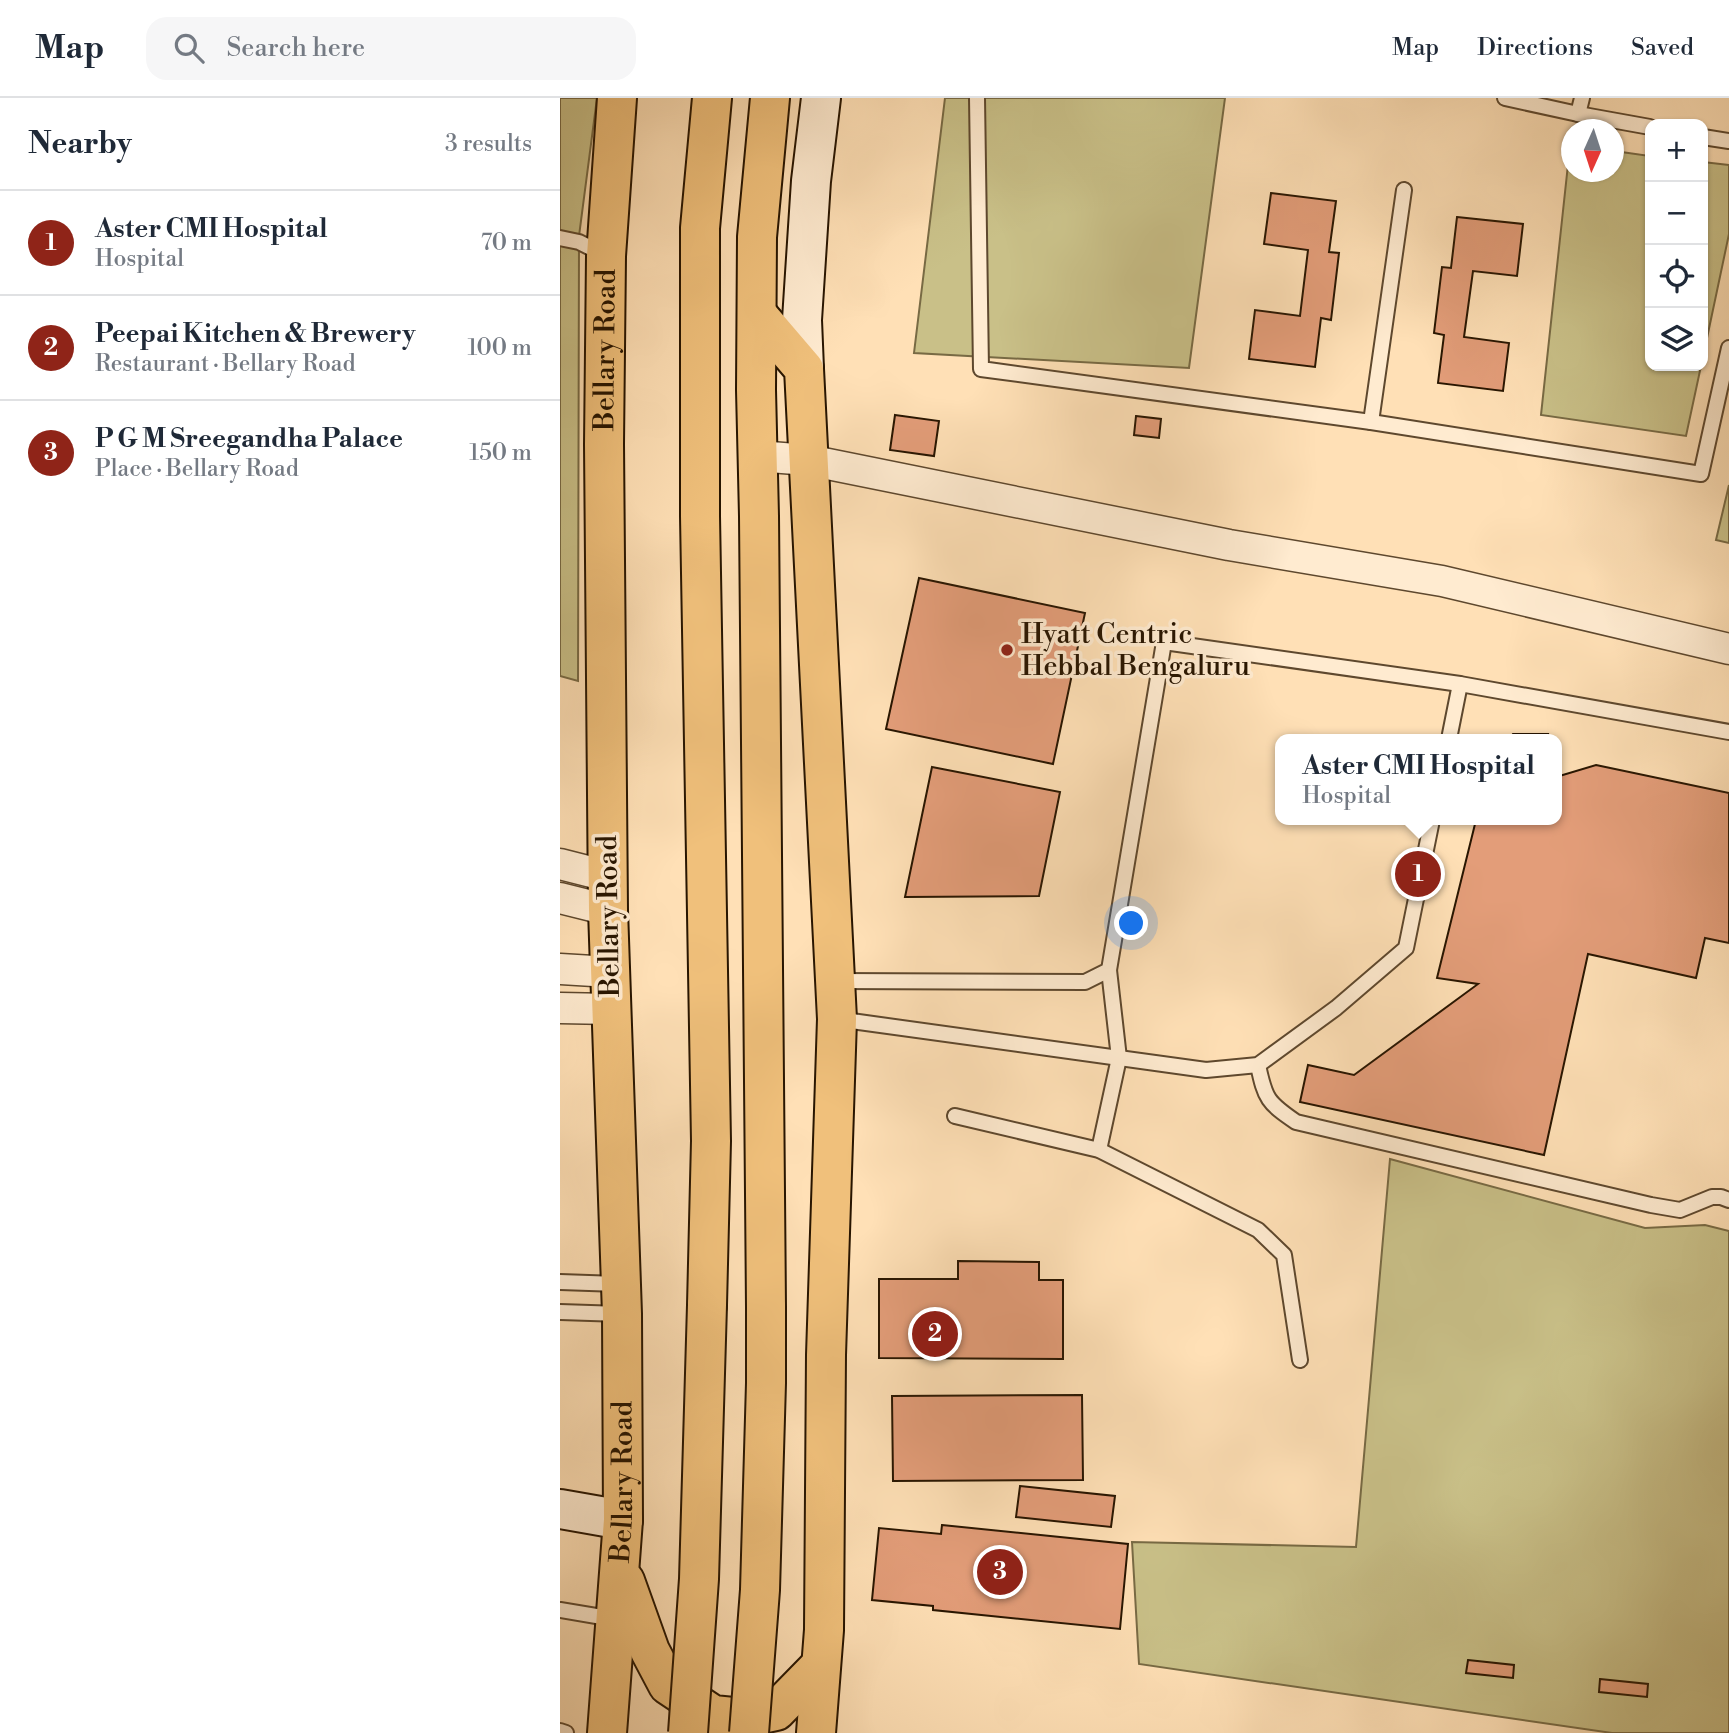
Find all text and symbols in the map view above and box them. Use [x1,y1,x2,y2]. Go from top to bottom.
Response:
search box [146,17,636,80]
text: Map [35,28,104,69]
icon: search [170,29,208,67]
text: Search here [226,32,365,64]
text: Map [1392,33,1439,63]
text: Directions [1477,33,1593,63]
text: Saved [1631,33,1694,63]
north arrow [1561,119,1624,182]
map controls [1645,119,1708,371]
button: + [1645,119,1708,182]
text: Nearby [28,125,132,163]
text: 3 results [445,130,532,158]
button: − [1645,182,1708,245]
text: Aster CMI Hospital [95,213,328,245]
text: 1 [45,229,57,257]
text: 70 m [481,229,532,257]
text: Hospital [95,245,184,273]
button: locate [1645,245,1708,308]
street label: Bellary Road [587,269,623,432]
button: layers [1645,308,1708,371]
text: Peepai Kitchen & Brewery [95,318,416,350]
text: 2 [44,334,58,362]
text: 100 m [467,334,532,362]
text: Restaurant · Bellary Road [95,350,356,378]
text: P G M Sreegandha Palace [95,423,403,455]
text: 3 [44,439,58,467]
text: 150 m [469,439,532,467]
text: Place · Bellary Road [95,455,299,483]
place label: Hyatt Centric Hebbal Bengaluru [1021,617,1250,684]
marker: Hyatt Centric Hebbal Bengaluru [999,642,1015,658]
popup [1275,734,1562,825]
text: Aster CMI Hospital [1302,750,1535,782]
text: Hospital [1302,782,1391,810]
street label: Bellary Road [590,835,628,998]
pin: 1 [1395,848,1441,900]
your location [1114,906,1148,940]
pin: 2 [912,1308,958,1360]
street label: Bellary Road [602,1400,641,1565]
pin: 3 [977,1546,1023,1598]

